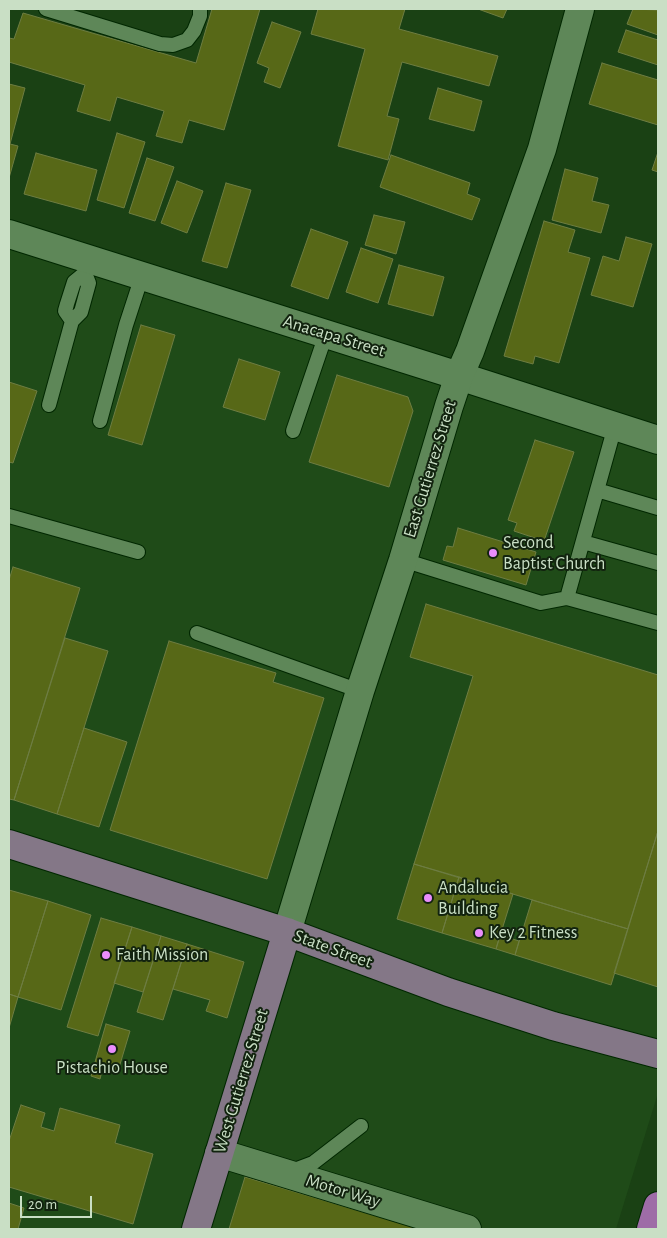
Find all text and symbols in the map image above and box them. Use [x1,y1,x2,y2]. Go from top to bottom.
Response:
street label: Anacapa Street [280,310,388,362]
street label: East Gutierrez Street [399,398,461,540]
place label: Second Baptist Church [503,532,605,574]
marker: Second Baptist Church [487,547,499,559]
place label: Andalucia Building [438,877,508,920]
marker: Andalucia Building [422,892,434,904]
place label: Key 2 Fitness [489,922,577,944]
street label: State Street [291,925,375,973]
marker: Key 2 Fitness [473,927,485,939]
place label: Faith Mission [116,944,208,966]
marker: Faith Mission [100,949,112,961]
street label: West Gutierrez Street [209,1006,273,1156]
marker: Pistachio House [106,1043,118,1055]
place label: Pistachio House [56,1057,168,1079]
street label: Motor Way [303,1169,383,1213]
scale bar [22,1186,95,1218]
text: 20 m [28,1197,57,1212]

